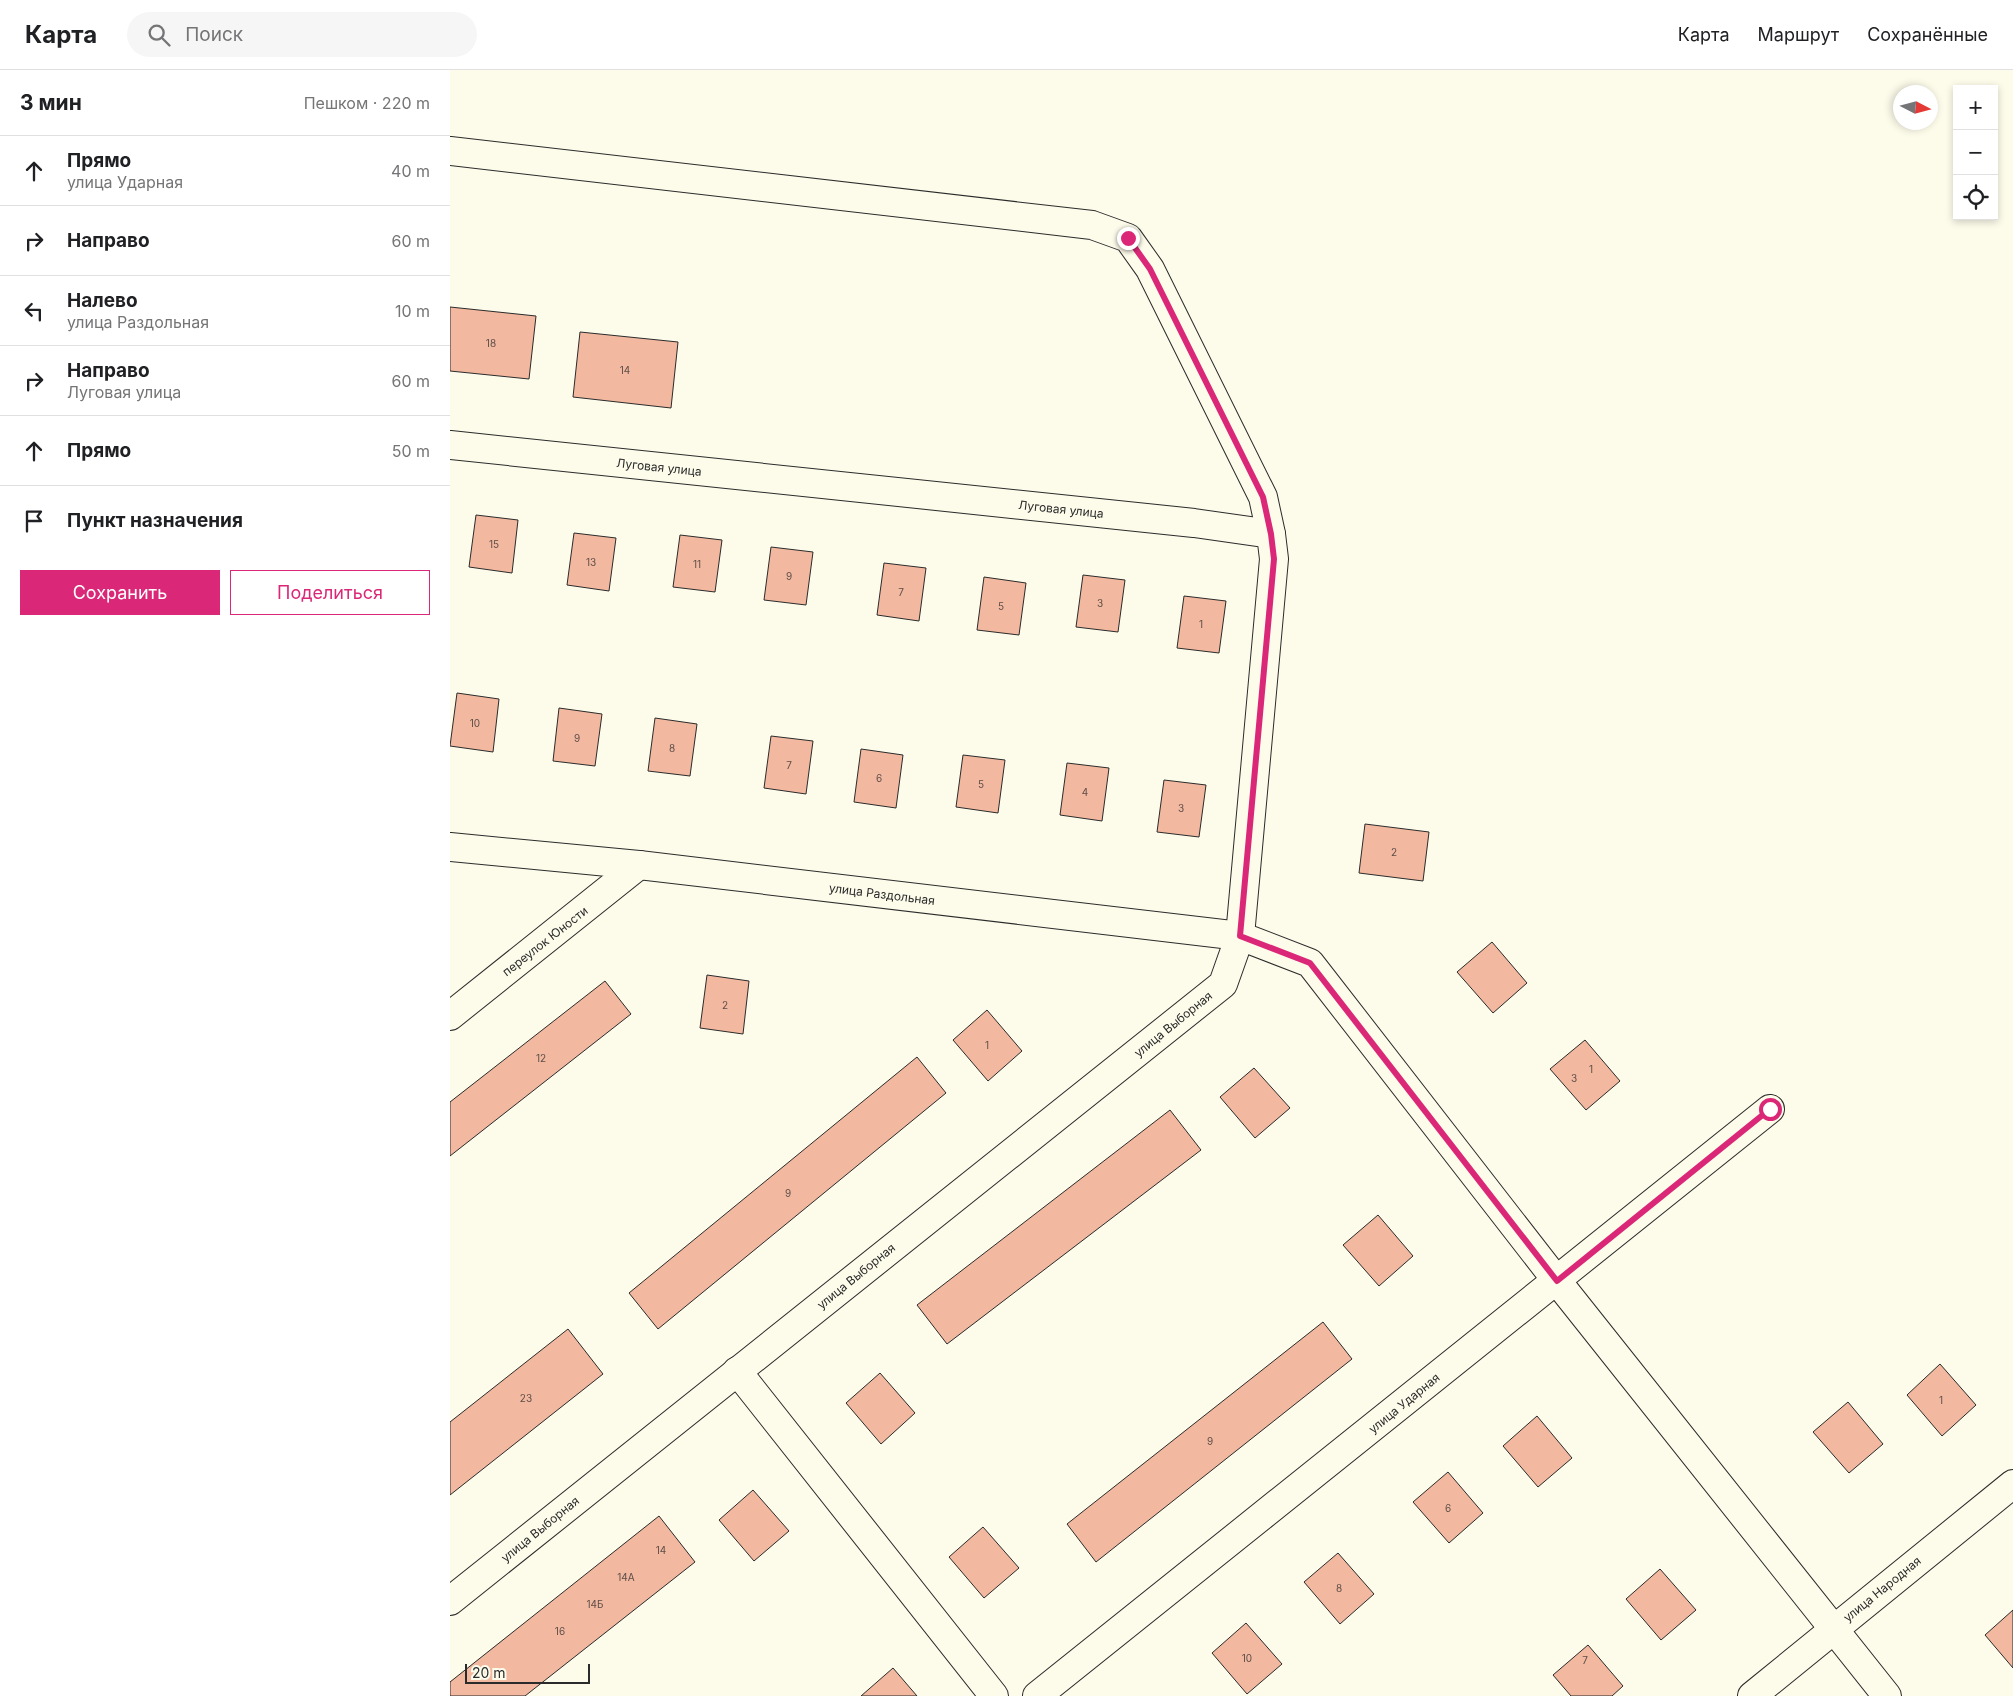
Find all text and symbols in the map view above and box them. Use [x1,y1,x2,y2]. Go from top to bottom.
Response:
search box [127,12,477,57]
text: Карта [25,20,97,49]
icon: search [145,21,173,49]
text: Поиск [185,23,243,46]
text: Карта [1678,24,1730,45]
text: Маршрут [1758,24,1839,45]
text: Сохранённые [1867,24,1988,45]
north arrow [1893,85,1938,130]
map controls [1953,85,1998,220]
button: + [1953,85,1998,130]
text: 3 мин [20,90,82,115]
text: Пешком · 220 m [304,93,430,113]
button: − [1953,130,1998,175]
text: Прямо [67,149,131,172]
icon: ahead [20,157,48,185]
text: 40 m [391,161,430,181]
text: улица Ударная [67,172,183,192]
button: locate [1953,175,1998,220]
icon: right [20,227,48,255]
route end [1117,227,1140,250]
text: Направо [67,229,150,252]
text: 60 m [391,231,430,251]
text: Налево [67,289,138,312]
icon: left [20,297,48,325]
text: 10 m [395,301,430,321]
text: улица Раздольная [67,312,209,332]
house number: 18 [486,337,496,349]
text: Направо [67,359,150,382]
house number: 14 [620,364,630,376]
icon: right [20,367,48,395]
text: 60 m [391,371,430,391]
text: Луговая улица [67,382,181,402]
icon: ahead [20,437,48,465]
text: Прямо [67,439,131,462]
text: 50 m [392,441,430,461]
street label: Луговая улица [616,455,702,479]
street label: Луговая улица [1018,497,1104,521]
icon: arrive [20,507,48,535]
text: Пункт назначения [67,509,243,532]
house number: 15 [489,538,499,550]
house number: 13 [586,556,596,568]
house number: 11 [693,558,701,570]
button: Сохранить [20,570,220,615]
button: Поделиться [230,570,430,615]
house number: 9 [786,570,792,582]
house number: 7 [898,586,904,598]
house number: 3 [1097,597,1103,609]
house number: 5 [998,600,1004,612]
house number: 1 [1199,618,1203,630]
house number: 10 [470,717,480,729]
house number: 9 [574,732,580,744]
house number: 8 [669,742,675,754]
house number: 7 [786,759,792,771]
house number: 6 [876,772,882,784]
house number: 5 [978,778,984,790]
house number: 4 [1082,786,1088,798]
house number: 3 [1178,802,1184,814]
house number: 2 [1391,846,1397,858]
street label: улица Раздольная [828,880,936,908]
street label: переулок Юности [499,903,591,979]
street label: улица Выборная [1131,988,1215,1060]
house number: 2 [722,999,728,1011]
house number: 1 [985,1039,989,1051]
house number: 12 [536,1052,546,1064]
house number: 1 [1589,1063,1593,1075]
house number: 3 [1571,1072,1577,1084]
route start [1759,1098,1782,1121]
house number: 9 [785,1187,791,1199]
street label: улица Выборная [814,1240,898,1312]
street label: улица Ударная [1365,1370,1443,1436]
house number: 23 [520,1392,532,1404]
house number: 1 [1939,1394,1943,1406]
house number: 9 [1207,1435,1213,1447]
street label: улица Выборная [498,1493,582,1565]
house number: 6 [1445,1502,1451,1514]
house number: 14 [656,1544,666,1556]
street label: улица Народная [1840,1553,1924,1625]
house number: 14А [617,1571,635,1583]
house number: 8 [1336,1582,1342,1594]
house number: 14Б [587,1598,604,1610]
house number: 16 [555,1625,565,1637]
house number: 10 [1242,1652,1252,1664]
house number: 7 [1582,1654,1588,1666]
scale bar [465,1661,590,1684]
text: 20 m [472,1664,506,1681]

